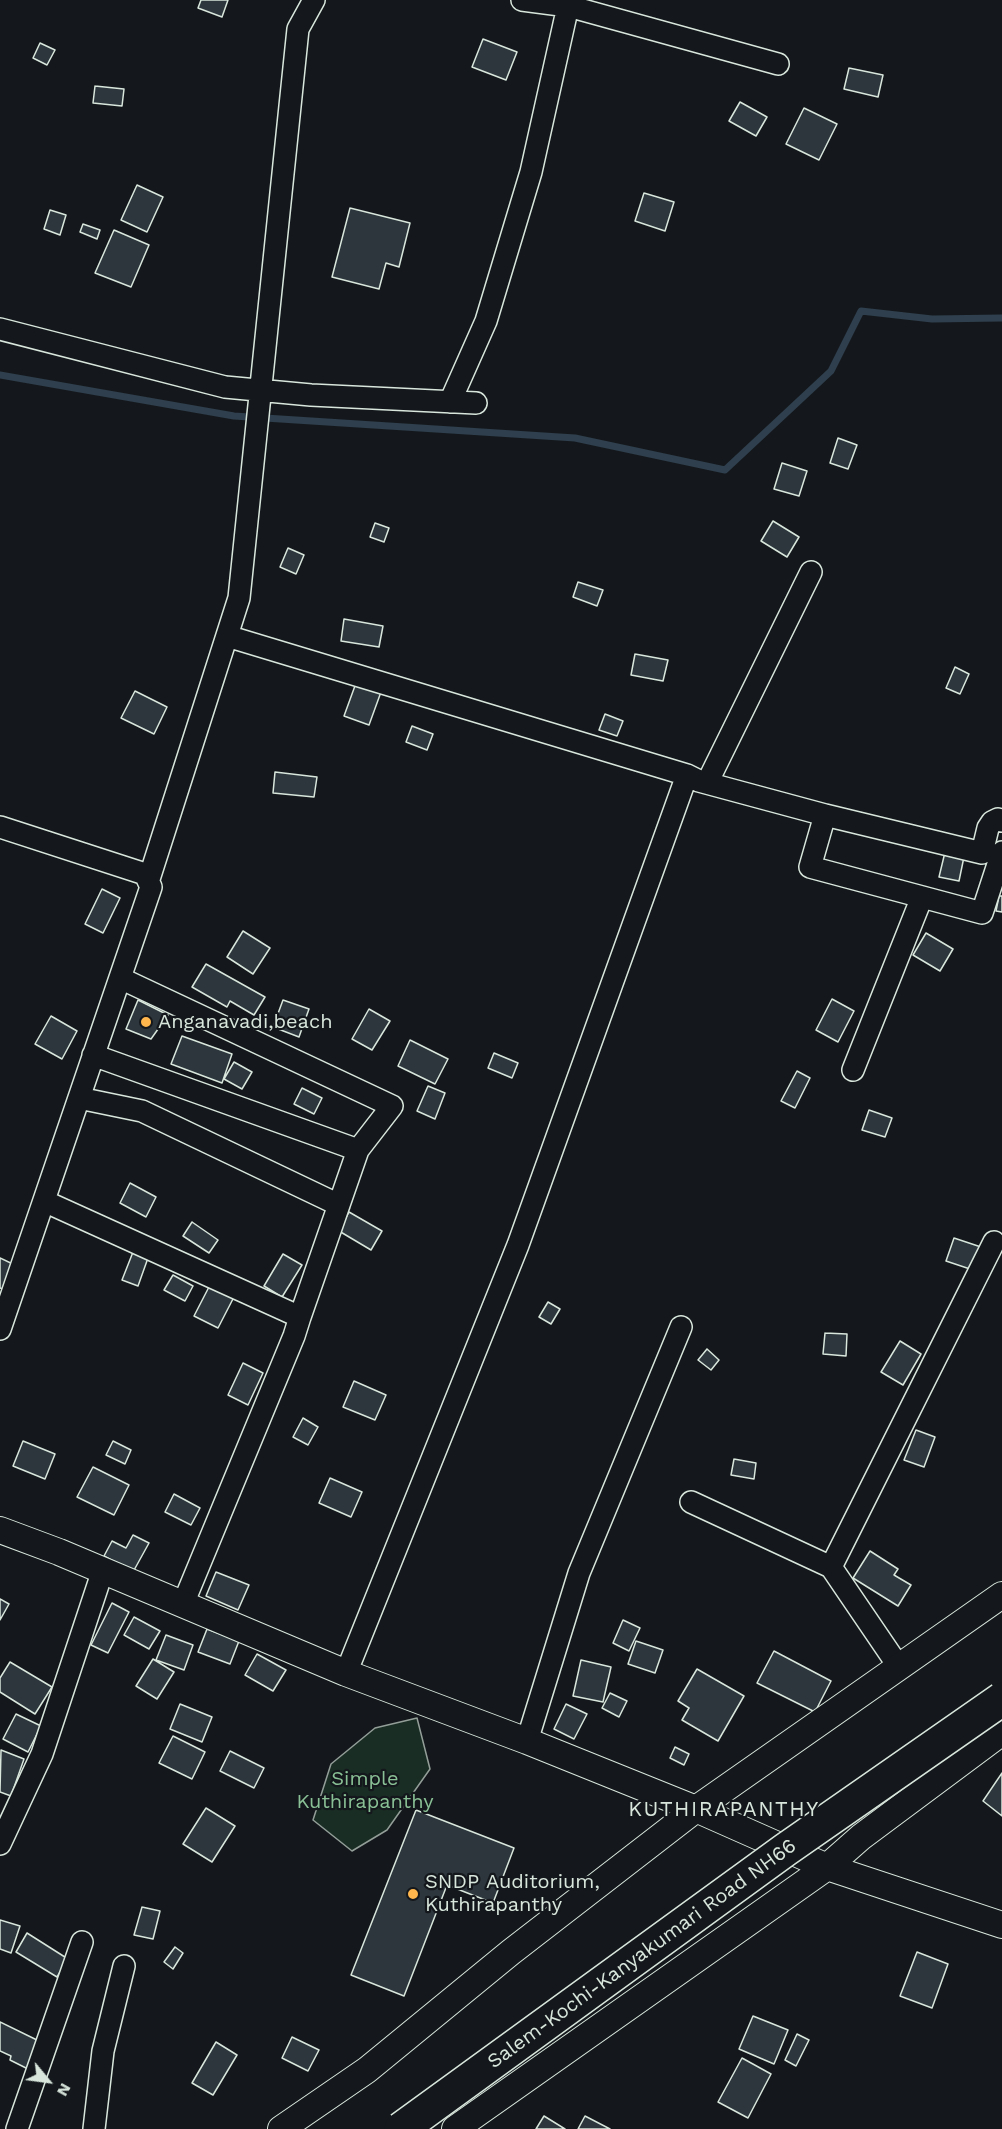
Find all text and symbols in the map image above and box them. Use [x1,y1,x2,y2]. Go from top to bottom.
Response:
place label: Anganavadi,beach [158,1010,333,1034]
marker: Anganavadi,beach [139,1015,153,1029]
park label: Simple Kuthirapanthy [296,1767,434,1814]
district label: KUTHIRAPANTHY [628,1797,820,1823]
street label: Salem-Kochi-Kanyakumari Road NH66 [483,1834,801,2074]
place label: SNDP Auditorium, Kuthirapanthy [425,1870,600,1917]
marker: SNDP Auditorium, Kuthirapanthy [406,1887,420,1901]
north arrow [18,2051,78,2111]
text: N [53,2080,75,2100]

